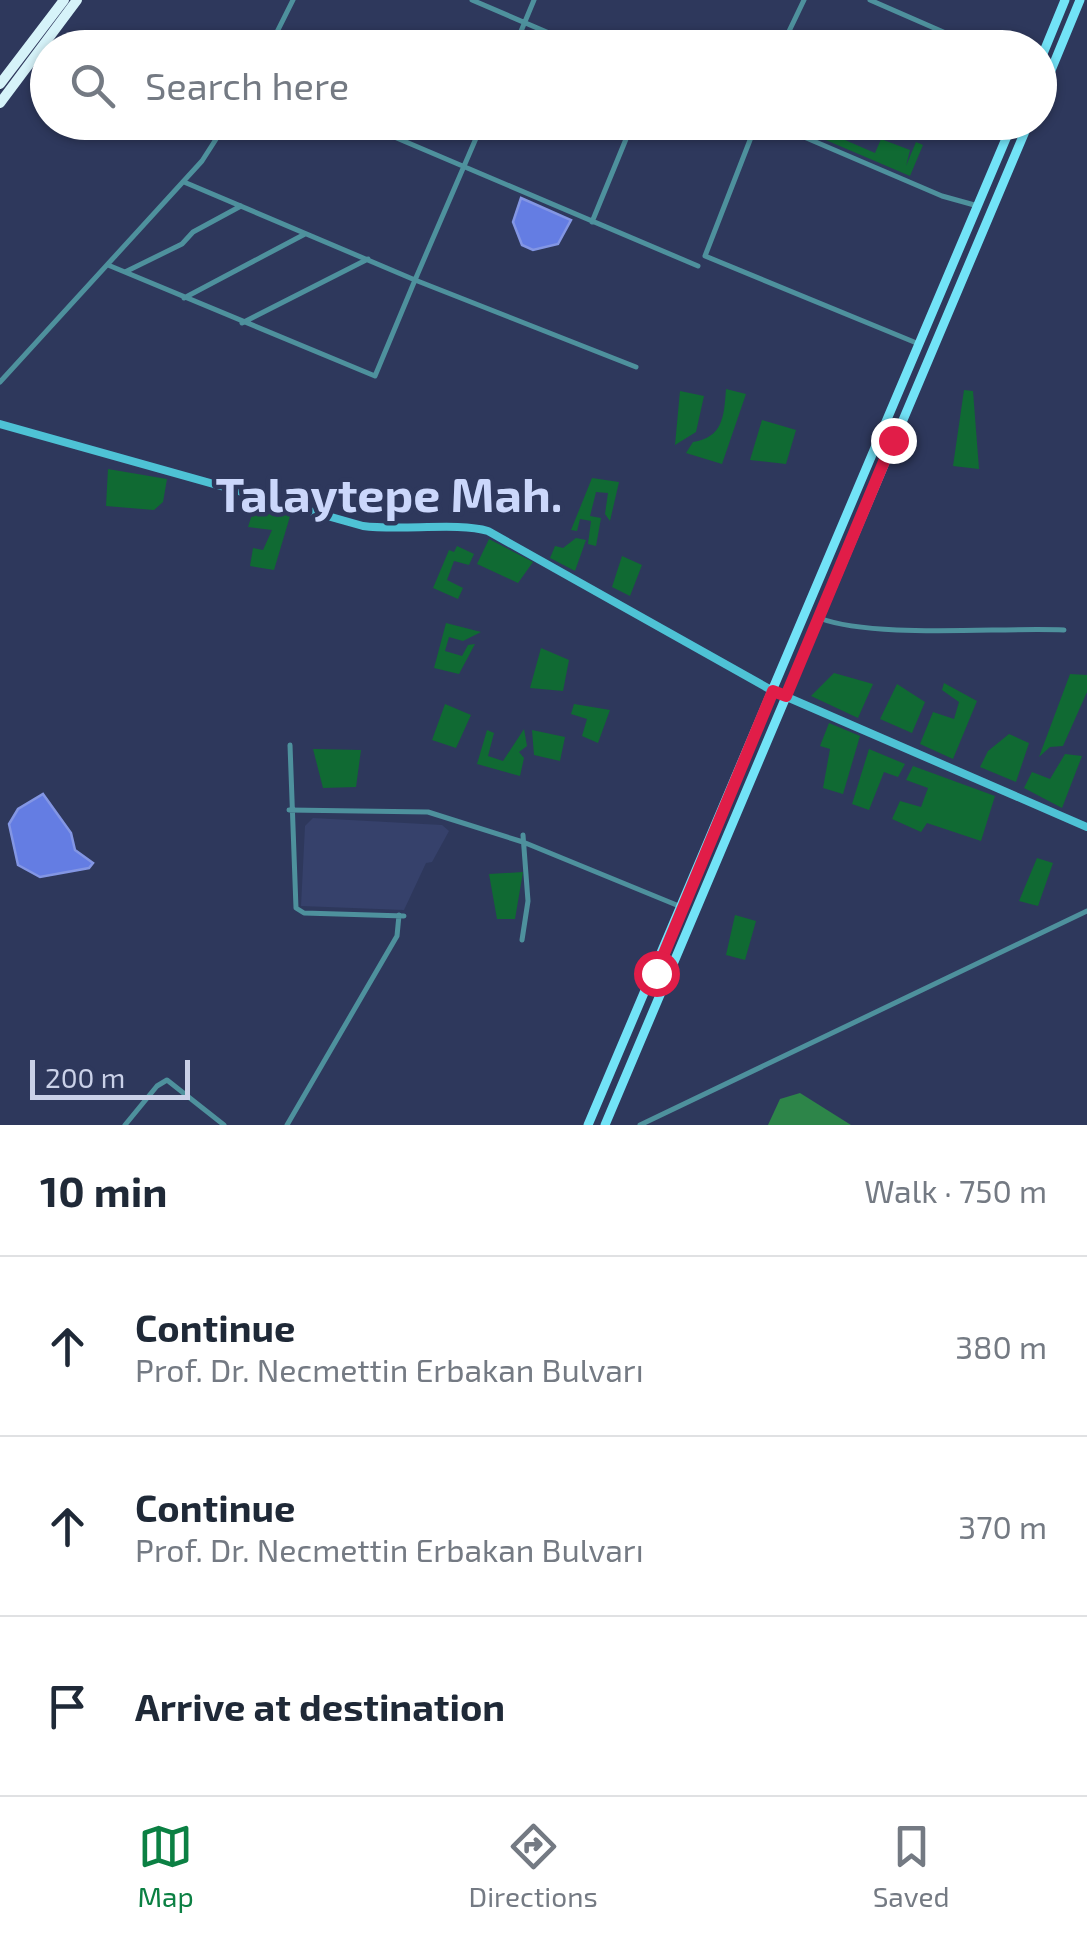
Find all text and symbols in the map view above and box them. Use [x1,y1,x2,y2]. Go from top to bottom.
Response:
search box [30,30,1057,140]
icon: search [65,58,120,113]
text: Search here [145,62,349,108]
route end [871,418,917,464]
district label: Talaytepe Mah. [216,464,562,522]
route start [634,951,680,997]
scale bar [30,1055,190,1100]
text: 200 m [45,1060,125,1094]
text: 10 min [40,1165,168,1215]
text: Walk · 750 m [864,1171,1047,1209]
text: Continue [135,1304,295,1350]
icon: ahead [40,1319,95,1374]
text: 380 m [955,1327,1047,1365]
text: Prof. Dr. Necmettin Erbakan Bulvarı [135,1350,644,1388]
text: Continue [135,1484,295,1530]
icon: ahead [40,1499,95,1554]
text: 370 m [958,1507,1047,1545]
text: Prof. Dr. Necmettin Erbakan Bulvarı [135,1530,644,1568]
icon: arrive [40,1679,95,1734]
text: Arrive at destination [135,1683,505,1729]
tab: Map [137,1819,194,1913]
tab: Directions [469,1819,598,1913]
tab: Saved [873,1819,950,1913]

